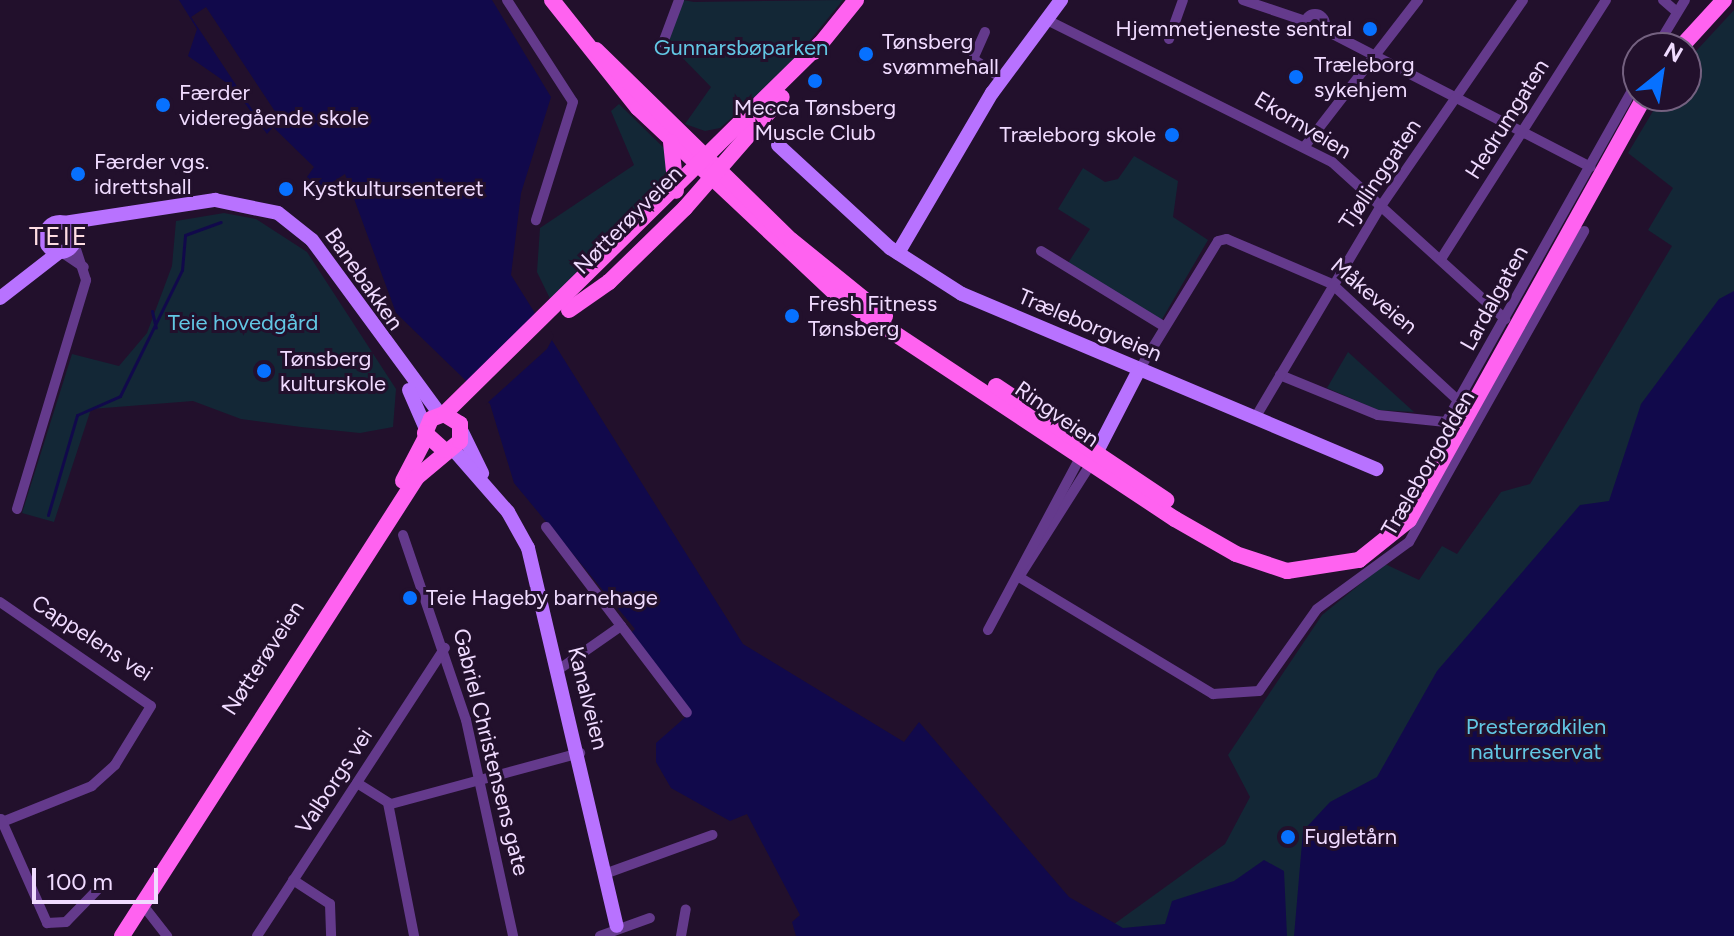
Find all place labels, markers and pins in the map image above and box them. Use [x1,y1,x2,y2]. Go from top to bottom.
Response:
place label: Hjemmetjeneste sentral [1115,16,1352,42]
marker: Hjemmetjeneste sentral [1359,18,1381,40]
place label: Tønsberg svømmehall [882,28,999,80]
marker: Tønsberg svømmehall [857,45,875,63]
place label: Træleborg sykehjem [1314,51,1415,102]
marker: Træleborg sykehjem [1285,66,1307,88]
marker: Mecca Tønsberg Muscle Club [806,72,824,90]
place label: Færder videregående skole [179,79,369,130]
place label: Mecca Tønsberg Muscle Club [734,94,896,146]
marker: Færder videregående skole [154,96,172,114]
place label: Træleborg skole [1000,122,1156,148]
marker: Træleborg skole [1163,126,1181,144]
place label: Færder vgs. idrettshall [94,148,209,200]
marker: Færder vgs. idrettshall [69,165,87,183]
place label: Kystkultursenteret [302,176,484,202]
marker: Kystkultursenteret [277,180,295,198]
place label: Fresh Fitness Tønsberg [808,290,937,342]
marker: Fresh Fitness Tønsberg [783,307,801,325]
place label: Tønsberg kulturskole [280,345,386,396]
marker: Tønsberg kulturskole [255,362,273,380]
place label: Teie Hageby barnehage [426,585,658,611]
marker: Teie Hageby barnehage [401,589,419,607]
place label: Fugletårn [1304,824,1397,850]
marker: Fugletårn [1279,828,1297,846]

